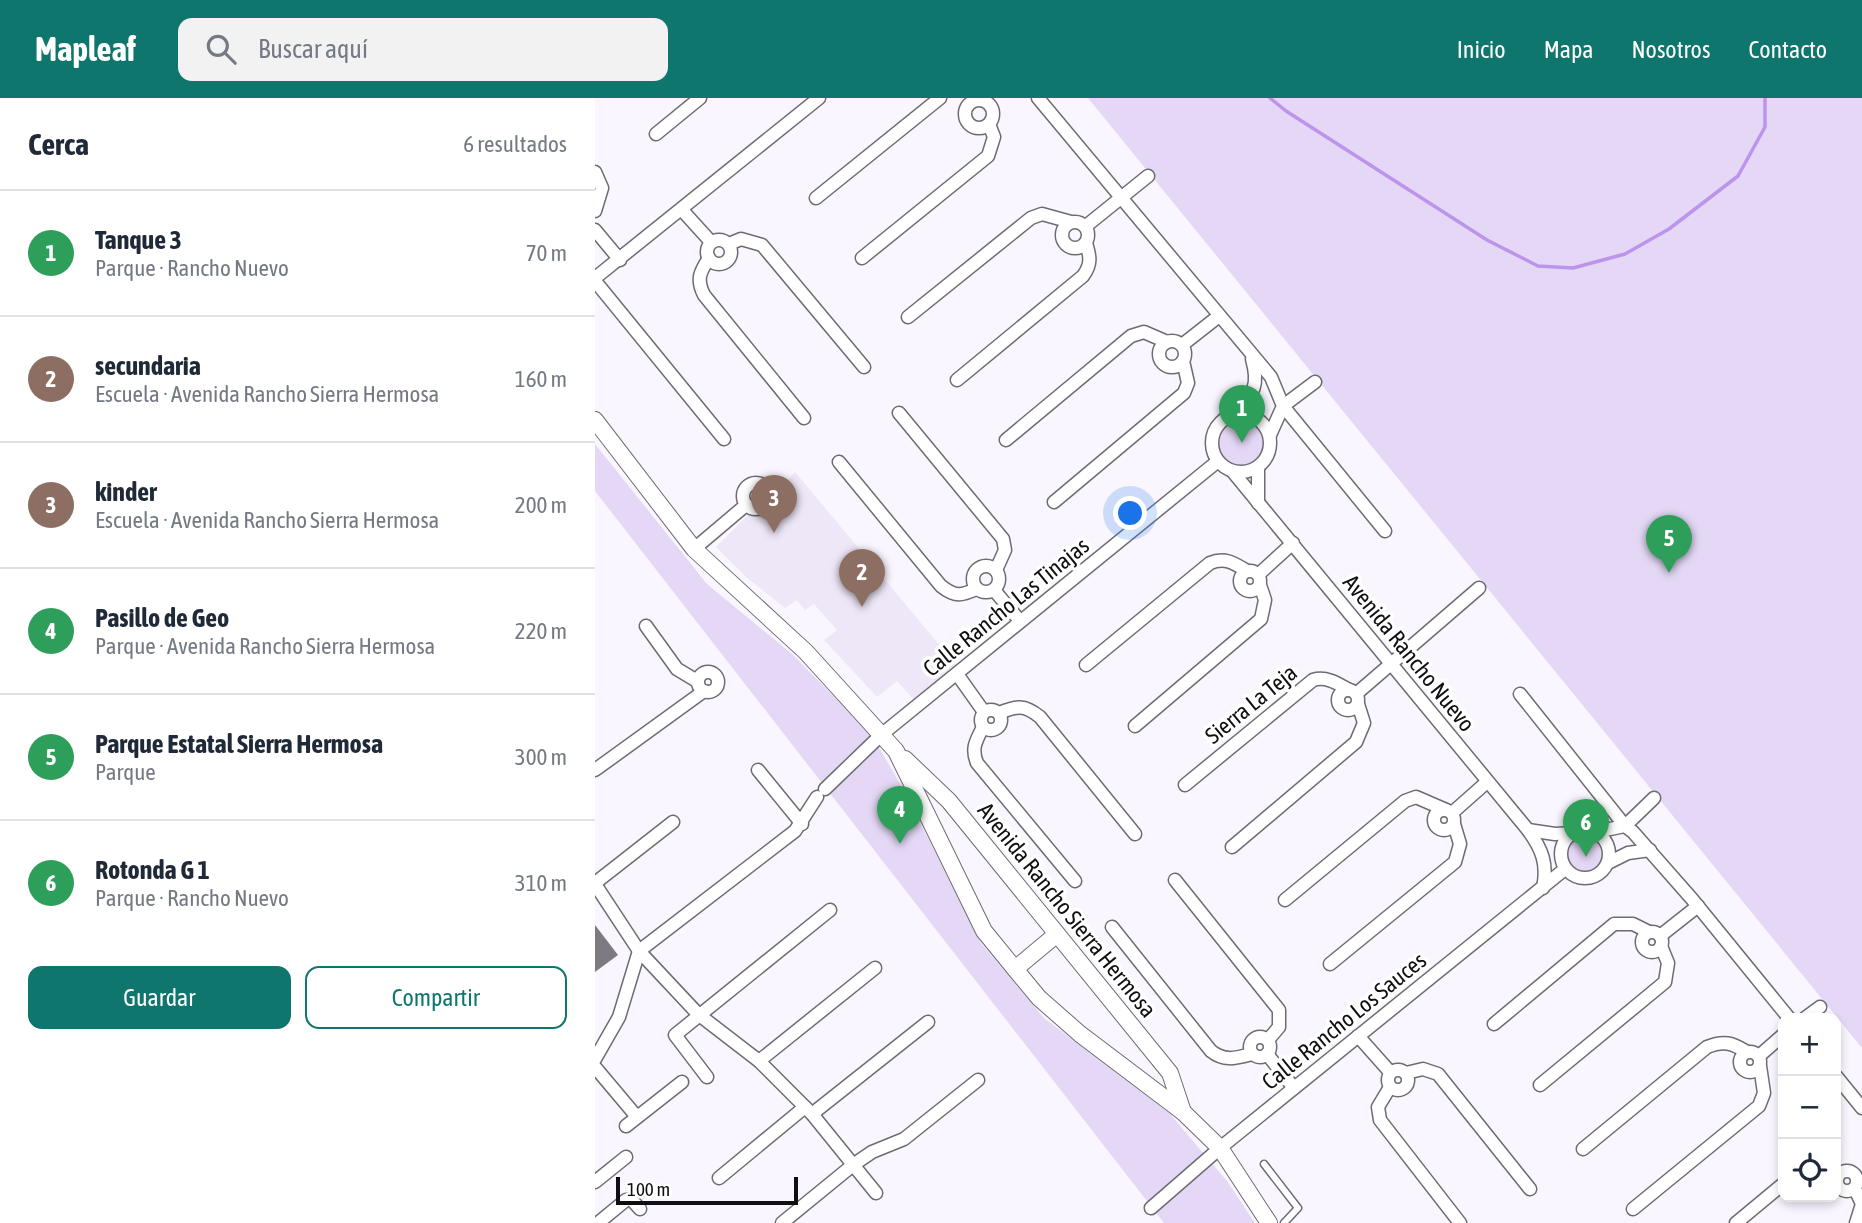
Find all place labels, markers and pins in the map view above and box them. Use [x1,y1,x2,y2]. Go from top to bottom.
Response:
pin: 1 [1219,385,1265,443]
pin: 3 [751,475,797,533]
pin: 5 [1646,515,1692,573]
pin: 2 [839,549,885,607]
pin: 4 [877,786,923,844]
pin: 6 [1563,799,1609,857]

